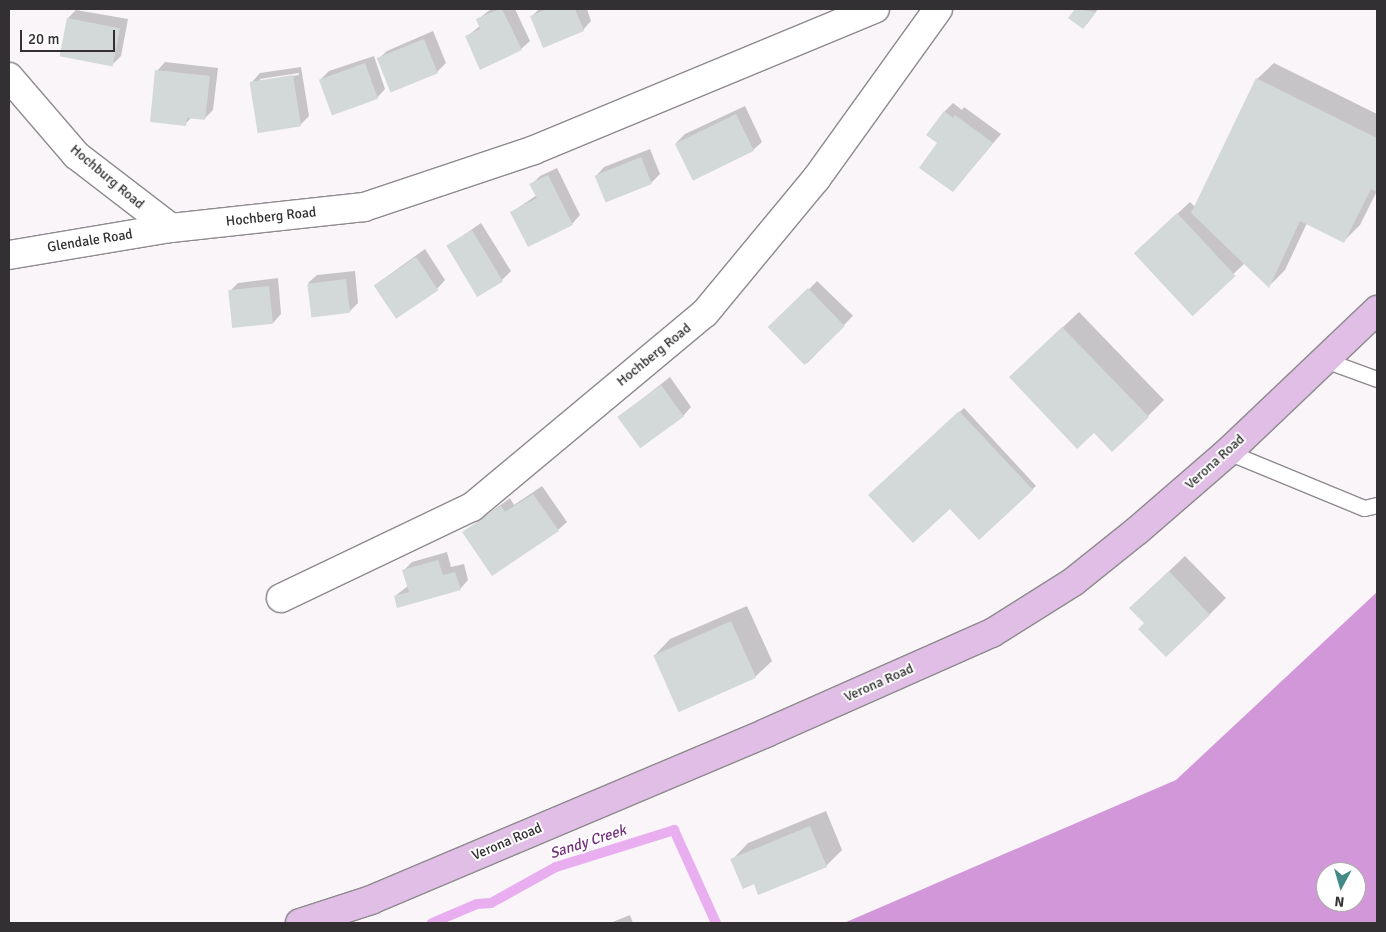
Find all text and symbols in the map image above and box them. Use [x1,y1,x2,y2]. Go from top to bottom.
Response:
scale bar [22,20,118,52]
text: 20 m [28,30,59,48]
street label: Hochburg Road [67,141,147,213]
street label: Hochberg Road [225,204,317,230]
street label: Glendale Road [46,226,134,256]
street label: Hochberg Road [613,320,695,390]
street label: Verona Road [1182,431,1248,493]
street label: Verona Road [842,660,916,706]
street label: Verona Road [470,820,544,864]
water label: Sandy Creek [548,821,628,863]
north arrow [1316,862,1366,912]
text: N [1334,892,1345,910]

